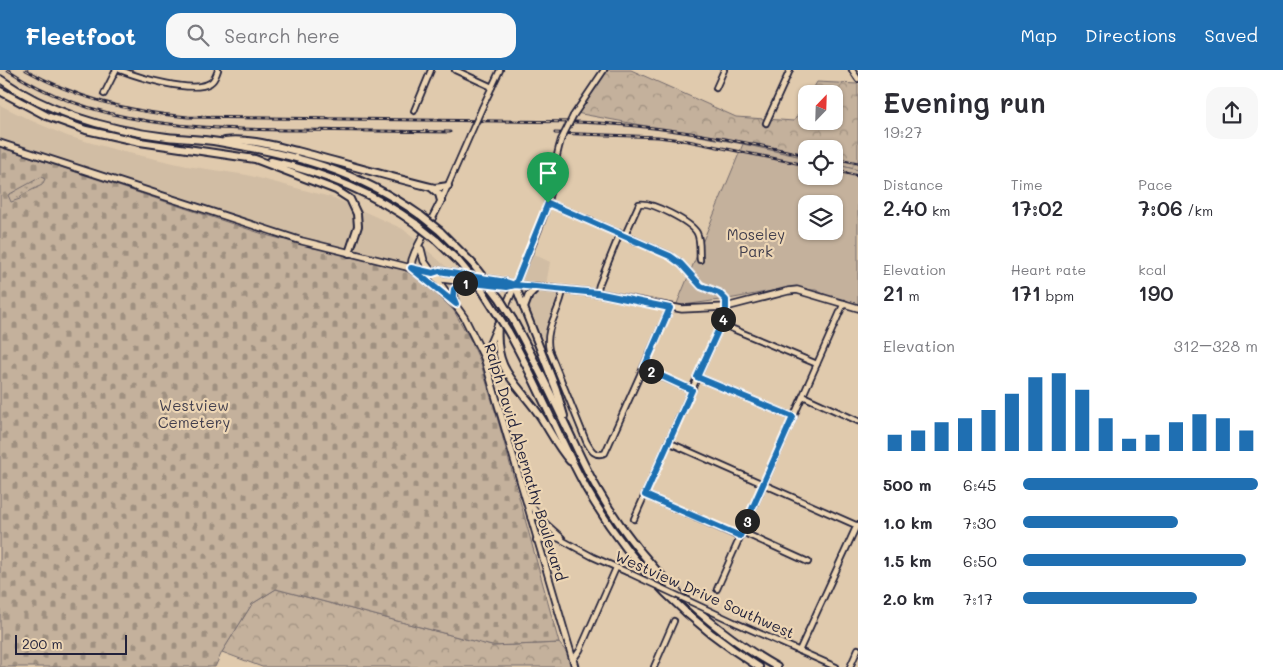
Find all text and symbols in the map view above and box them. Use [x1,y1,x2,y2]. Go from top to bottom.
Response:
search box [166,13,516,58]
text: Fleetfoot [25,20,136,51]
icon: search [184,21,212,49]
text: Search here [224,23,340,48]
text: Map [1020,23,1057,47]
text: Directions [1085,23,1177,47]
text: Saved [1205,23,1258,47]
text: Evening run [883,84,1046,120]
north arrow [798,85,842,130]
map controls [798,85,843,240]
button: share [1206,87,1258,139]
text: 19:27 [883,121,922,142]
button: locate [798,140,843,185]
pin [527,152,569,203]
icon: arrive [534,159,562,187]
text: Distance [883,175,943,194]
text: Time [1011,175,1043,194]
text: Pace [1138,175,1173,194]
text: 2.40 [883,194,927,221]
text: 17:02 [1011,194,1063,221]
text: 7:06 [1138,194,1183,221]
button: layers [798,195,843,240]
text: km [927,201,950,220]
text: /km [1183,201,1213,220]
park label: Moseley Park [727,224,785,261]
text: Elevation [883,260,946,279]
text: Heart rate [1011,260,1086,279]
text: kcal [1138,260,1166,279]
pin: 1 [452,270,478,296]
text: 1 [462,274,469,293]
text: 21 [883,279,904,306]
text: 171 [1011,279,1041,306]
text: 190 [1138,279,1174,306]
text: m [904,286,920,305]
text: bpm [1041,286,1074,305]
pin: 4 [710,306,736,332]
text: 4 [719,310,728,329]
text: Elevation [883,335,955,356]
text: 312–328 m [1174,335,1258,356]
street label: Ralph David Abernathy Boulevard [480,341,572,583]
pin: 2 [638,358,664,384]
text: 2 [648,362,655,381]
park label: Westview Cemetery [158,395,230,432]
text: 500 m [883,474,931,495]
text: 6:45 [963,474,996,495]
pin: 3 [734,508,760,534]
text: 3 [743,512,752,531]
text: 1.0 km [883,512,932,533]
text: 7:30 [963,512,996,533]
street label: Westview Drive Southwest [612,545,798,643]
text: 1.5 km [883,550,931,571]
text: 6:50 [963,550,997,571]
text: 2.0 km [883,588,934,609]
text: 7:17 [963,588,993,609]
scale bar [15,632,128,655]
text: 200 m [22,634,63,653]

